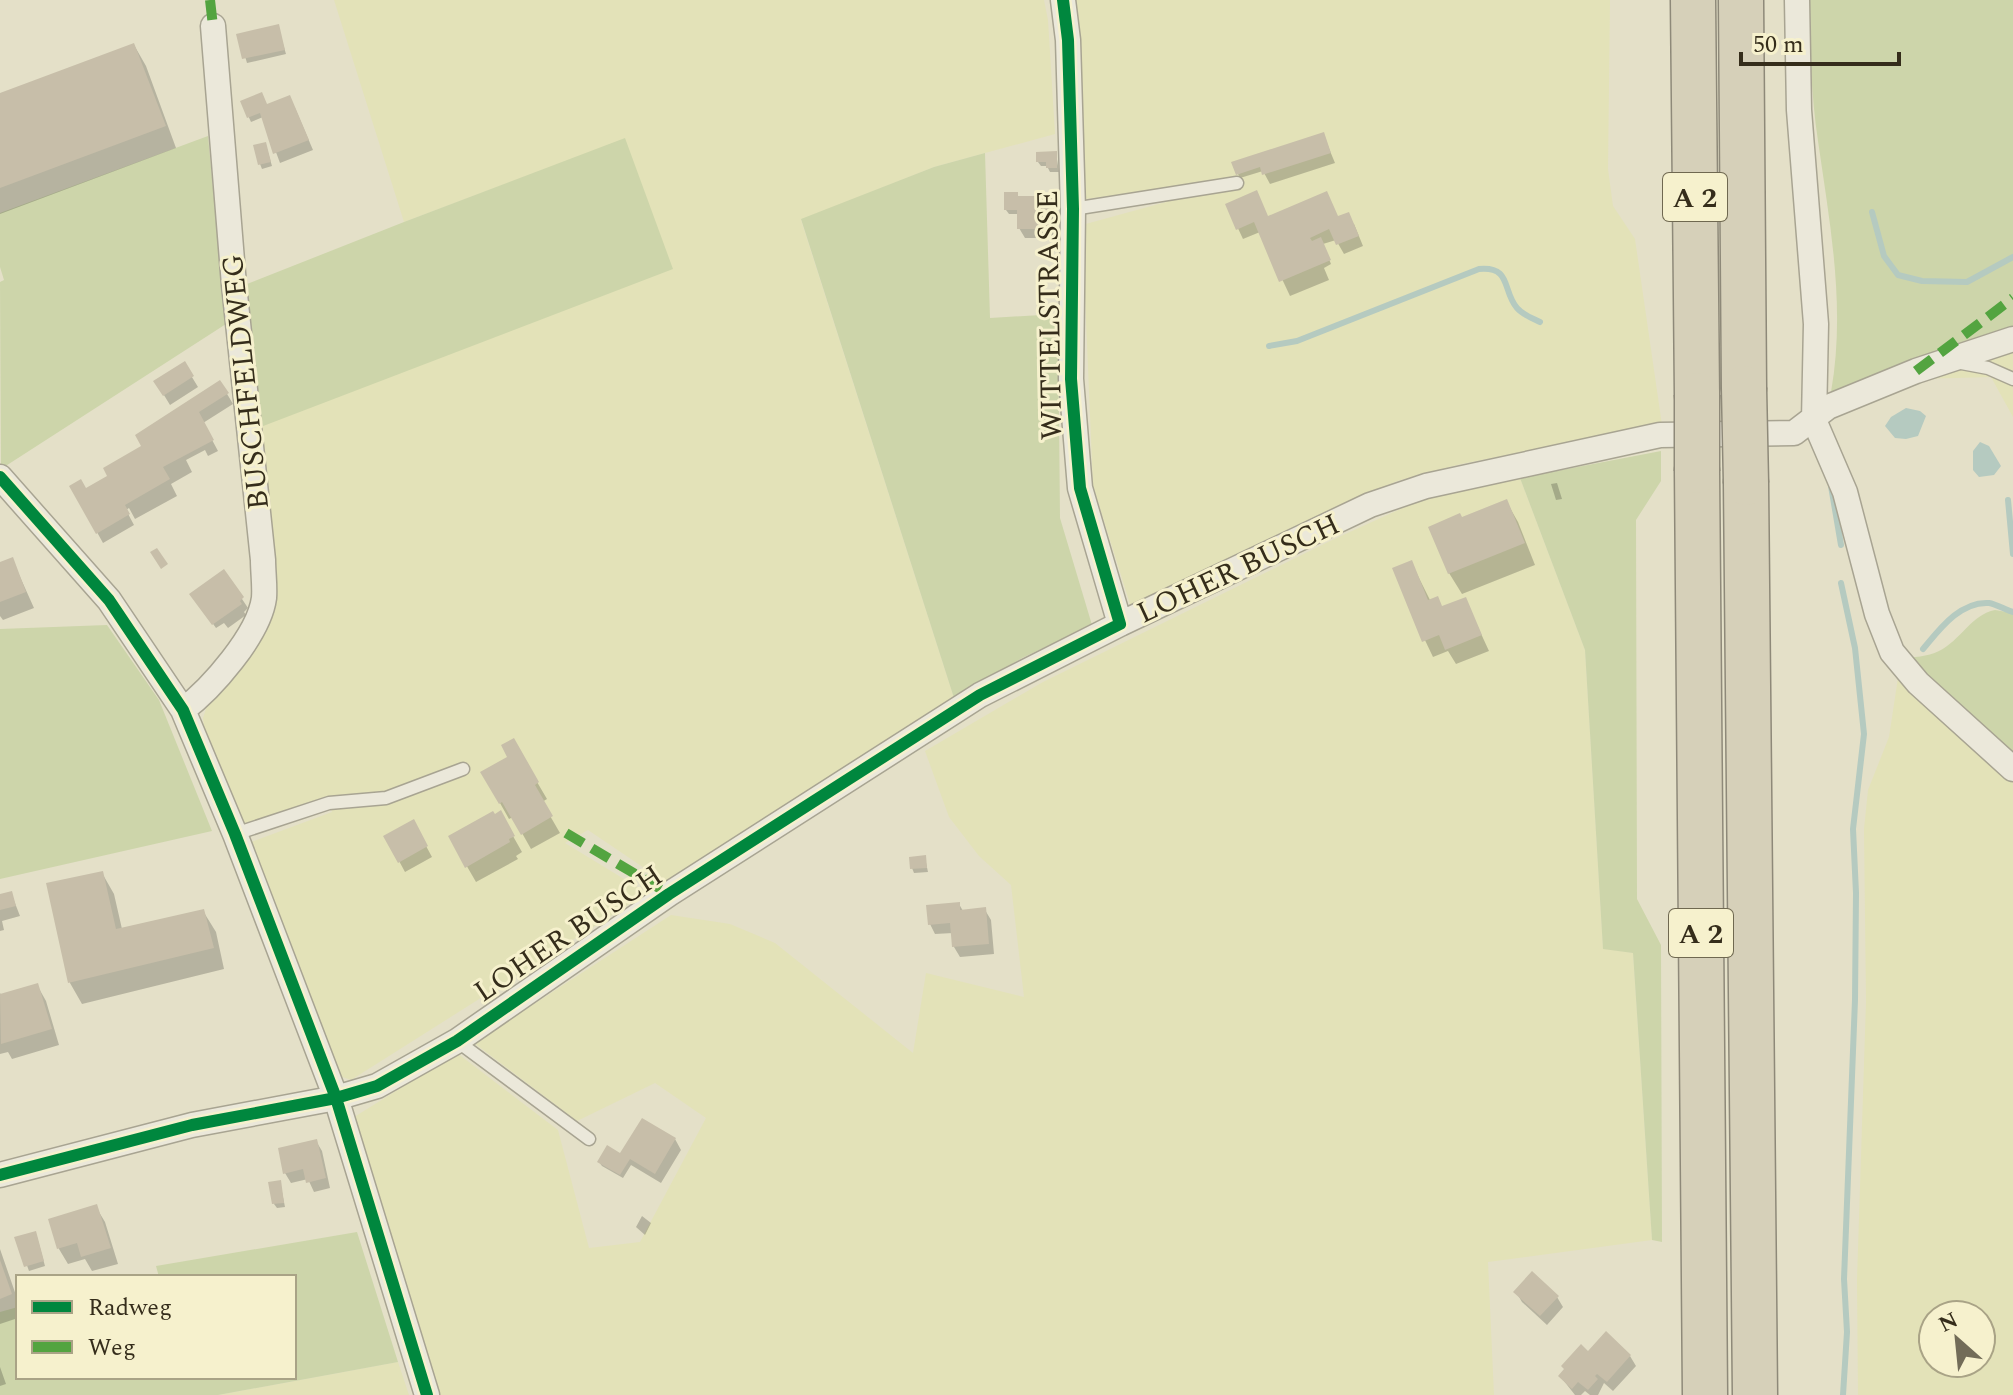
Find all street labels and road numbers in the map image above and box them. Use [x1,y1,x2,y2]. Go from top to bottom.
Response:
road number: A 2 [1663,173,1727,221]
street label: WITTELSTRASSE [1025,189,1075,441]
street label: BUSCHFELDWEG [210,252,282,512]
street label: LOHER BUSCH [1129,502,1348,636]
street label: LOHER BUSCH [465,853,673,1014]
road number: A 2 [1669,909,1733,957]

